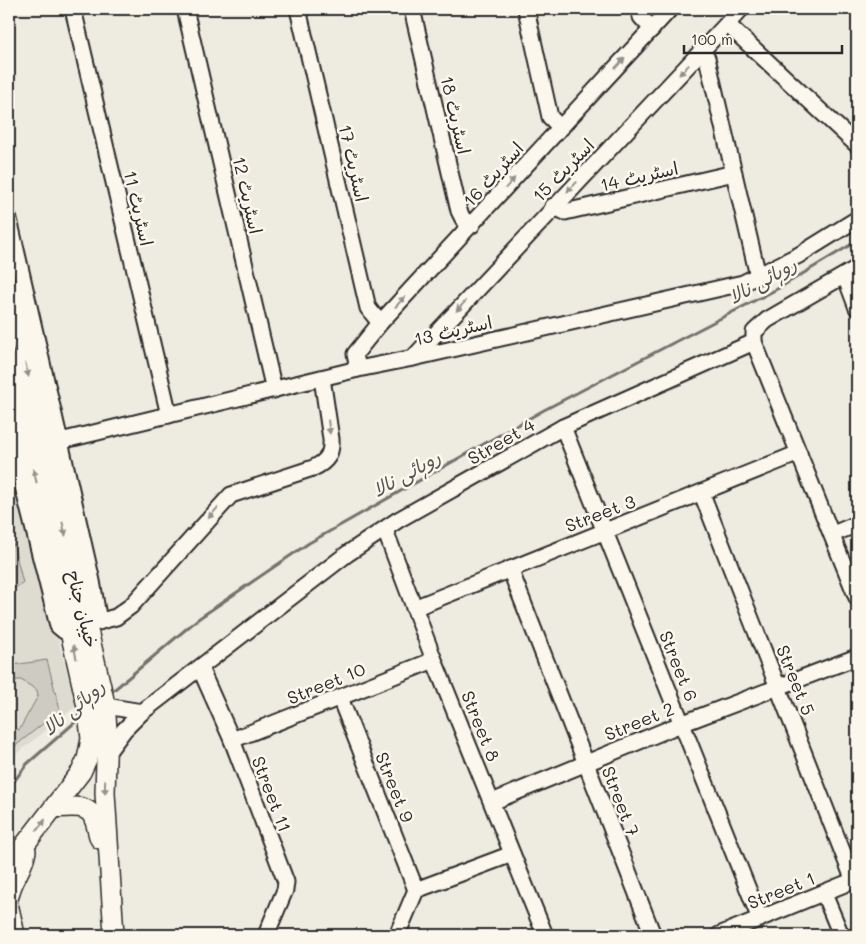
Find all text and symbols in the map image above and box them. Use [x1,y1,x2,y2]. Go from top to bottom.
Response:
scale bar [684,22,841,54]
text: 100 m [691,29,733,49]
one-way arrow [614,57,626,69]
one-way arrow [678,64,690,76]
street label: اسٹریٹ 18 [435,74,477,156]
street label: اسٹریٹ 17 [333,122,375,204]
street label: اسٹریٹ 15 [527,133,599,207]
street label: اسٹریٹ 16 [457,136,529,212]
street label: اسٹریٹ 12 [227,154,269,236]
street label: اسٹریٹ 14 [598,155,680,197]
street label: اسٹریٹ 11 [119,168,159,248]
one-way arrow [505,176,516,189]
one-way arrow [566,181,578,193]
water label: روہائی نالا [724,251,802,311]
one-way arrow [394,296,406,308]
one-way arrow [455,300,467,312]
street label: اسٹریٹ 13 [412,309,494,351]
one-way arrow [23,363,31,378]
street label: Street 4 [463,412,539,470]
one-way arrow [325,419,333,435]
water label: روہائی نالا [368,444,446,504]
one-way arrow [31,469,39,484]
street label: Street 3 [561,489,639,537]
one-way arrow [208,507,219,520]
one-way arrow [60,521,68,536]
street label: خیبان جناح [61,568,104,650]
street label: Street 6 [654,627,704,705]
street label: Street 5 [771,641,821,719]
one-way arrow [71,644,79,659]
street label: Street 10 [283,656,369,710]
water label: روہائی نالا [37,674,111,743]
street label: Street 8 [456,687,506,765]
street label: Street 2 [601,696,677,746]
street label: Street 9 [370,748,420,826]
street label: Street 11 [247,753,297,835]
street label: Street 7 [597,763,645,839]
one-way arrow [101,779,109,795]
one-way arrow [35,819,46,832]
street label: Street 1 [744,866,818,914]

